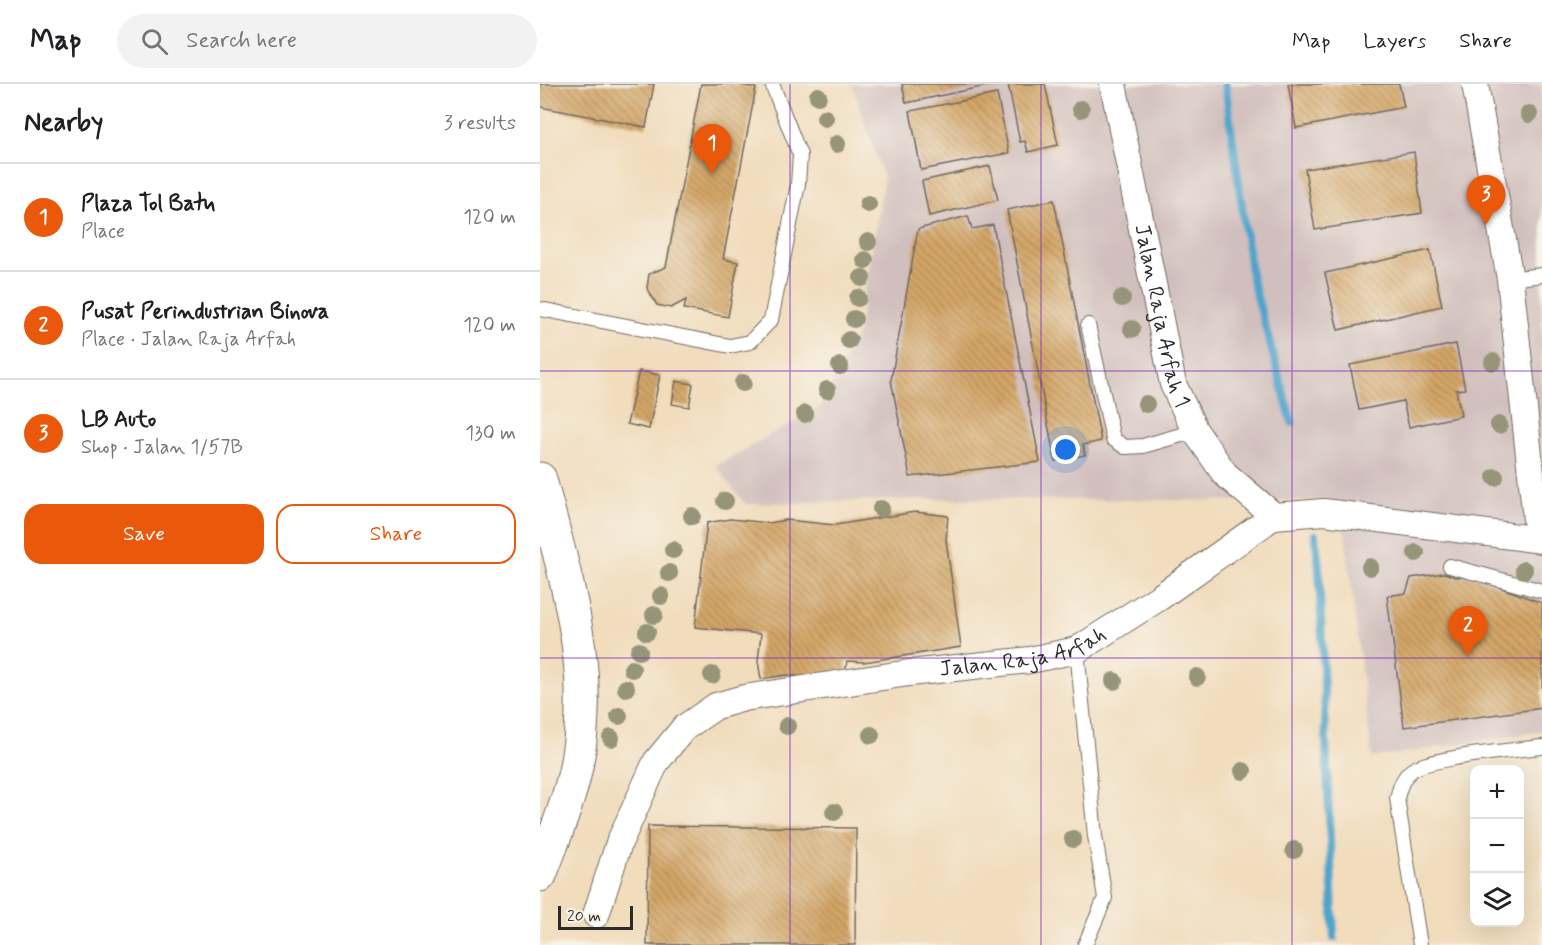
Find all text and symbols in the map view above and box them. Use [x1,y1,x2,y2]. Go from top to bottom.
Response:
search box [117,14,537,68]
text: Map [30,23,81,60]
icon: search [138,25,171,58]
text: Search here [186,27,297,55]
text: Map [1292,27,1330,55]
text: Layers [1363,27,1426,55]
text: Share [1459,27,1512,55]
text: Nearby [24,106,103,140]
text: 3 results [444,110,516,137]
pin: 1 [692,124,732,174]
pin: 3 [1466,176,1506,225]
text: Plaza Tol Batu [81,190,215,218]
text: 1 [39,204,48,231]
text: 120 m [463,204,516,231]
text: Place [81,218,125,245]
street label: Jalan Raja Arfah 1 [1127,222,1196,412]
text: Pusat Perindustrian Binova [81,298,329,326]
text: 2 [39,312,48,339]
text: 120 m [463,312,516,339]
text: Place · Jalan Raja Arfah [81,326,296,353]
text: LB Auto [81,406,156,434]
text: 3 [39,420,48,447]
text: 130 m [465,420,516,447]
text: Shop · Jalan 1/57B [81,434,243,461]
your location [1051,435,1080,464]
button: Save [24,504,264,564]
button: Share [276,504,516,564]
pin: 2 [1448,606,1488,656]
street label: Jalan Raja Arfah [938,621,1112,684]
map controls [1470,765,1524,927]
button: + [1470,765,1524,819]
button: − [1470,819,1524,873]
button: layers [1470,873,1524,927]
scale bar [558,903,633,930]
text: 20 m [567,906,601,927]

